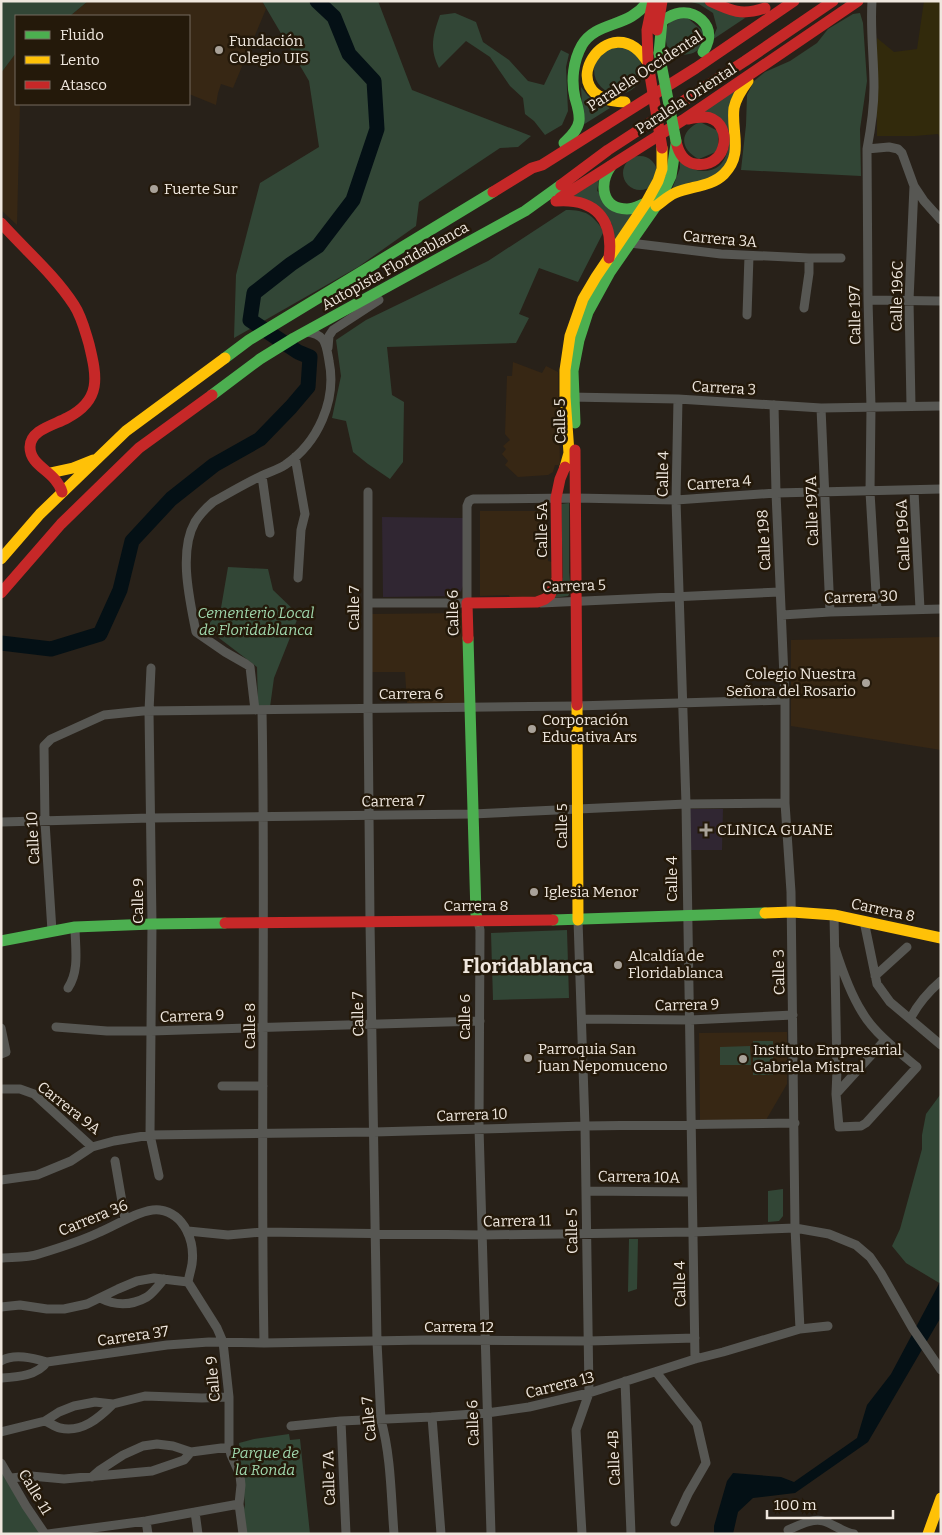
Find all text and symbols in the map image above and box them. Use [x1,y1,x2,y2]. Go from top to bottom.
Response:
legend [15,15,190,105]
text: Fluido [60,26,104,44]
street label: Paralela Occidental [584,27,706,115]
place label: Fundación Colegio UIS [229,32,309,67]
marker: Fundación Colegio UIS [213,44,225,56]
text: Lento [60,51,100,69]
street label: Paralela Oriental [632,60,740,138]
text: Atasco [60,76,107,94]
place label: Fuerte Sur [164,180,238,198]
marker: Fuerte Sur [148,183,160,195]
street label: Autopista Floridablanca [318,218,472,314]
street label: Carrera 3A [682,227,758,251]
street label: Calle 196C [887,260,907,332]
street label: Calle 197 [845,285,865,345]
street label: Carrera 3 [691,377,757,399]
street label: Calle 5 [551,398,569,444]
street label: Calle 4 [654,451,672,497]
street label: Carrera 4 [686,472,752,494]
street label: Calle 197A [802,475,822,546]
street label: Calle 196A [892,498,914,571]
street label: Calle 5A [533,502,551,558]
street label: Calle 198 [753,509,775,571]
street label: Carrera 5 [542,576,606,596]
street label: Calle 7 [345,585,363,630]
street label: Carrera 30 [824,587,898,607]
street label: Calle 6 [444,590,462,636]
park label: Cementerio Local de Floridablanca [198,604,314,639]
place label: Colegio Nuestra Señora del Rosario [726,665,856,700]
marker: Colegio Nuestra Señora del Rosario [860,677,872,689]
street label: Carrera 6 [379,685,444,703]
place label: Corporación Educativa Ars [542,711,637,746]
marker: Corporación Educativa Ars [526,723,538,735]
street label: Carrera 7 [361,791,425,811]
street label: Calle 5 [553,803,571,849]
street label: Calle 10 [23,811,43,865]
place label: CLINICA GUANE [717,821,833,839]
marker: CLINICA GUANE [699,823,713,837]
street label: Calle 4 [663,856,681,902]
street label: Calle 9 [129,878,147,924]
place label: Iglesia Menor [544,883,639,901]
marker: Iglesia Menor [528,886,540,898]
street label: Carrera 8 [849,894,917,926]
street label: Carrera 8 [444,897,508,915]
place label: Alcaldía de Floridablanca [628,947,723,982]
street label: Calle 3 [770,949,788,995]
district label: Floridablanca [463,954,593,978]
marker: Alcaldía de Floridablanca [612,959,624,971]
street label: Calle 7 [349,991,367,1037]
street label: Calle 6 [456,994,474,1040]
street label: Carrera 9 [655,995,719,1015]
street label: Calle 8 [241,1003,259,1049]
street label: Carrera 9 [159,1006,225,1026]
place label: Parroquia San Juan Nepomuceno [537,1040,668,1075]
place label: Instituto Empresarial Gabriela Mistral [753,1041,902,1076]
marker: Parroquia San Juan Nepomuceno [522,1052,534,1064]
marker: Instituto Empresarial Gabriela Mistral [737,1053,749,1065]
street label: Carrera 9A [34,1078,104,1138]
street label: Carrera 10 [436,1105,508,1125]
street label: Carrera 10A [598,1167,681,1187]
street label: Carrera 36 [56,1196,130,1240]
street label: Calle 5 [563,1208,581,1254]
street label: Carrera 11 [483,1211,551,1231]
street label: Calle 4 [671,1261,689,1307]
street label: Carrera 12 [424,1318,494,1336]
street label: Carrera 37 [96,1322,170,1350]
street label: Calle 9 [202,1355,224,1403]
street label: Carrera 13 [524,1368,596,1402]
street label: Calle 7 [358,1395,380,1442]
street label: Calle 6 [463,1399,483,1446]
street label: Calle 4B [604,1430,624,1486]
park label: Parque de la Ronda [231,1444,299,1479]
street label: Calle 7A [319,1450,339,1506]
street label: Calle 11 [15,1466,55,1518]
scale bar [767,1488,893,1520]
text: 100 m [774,1496,817,1514]

